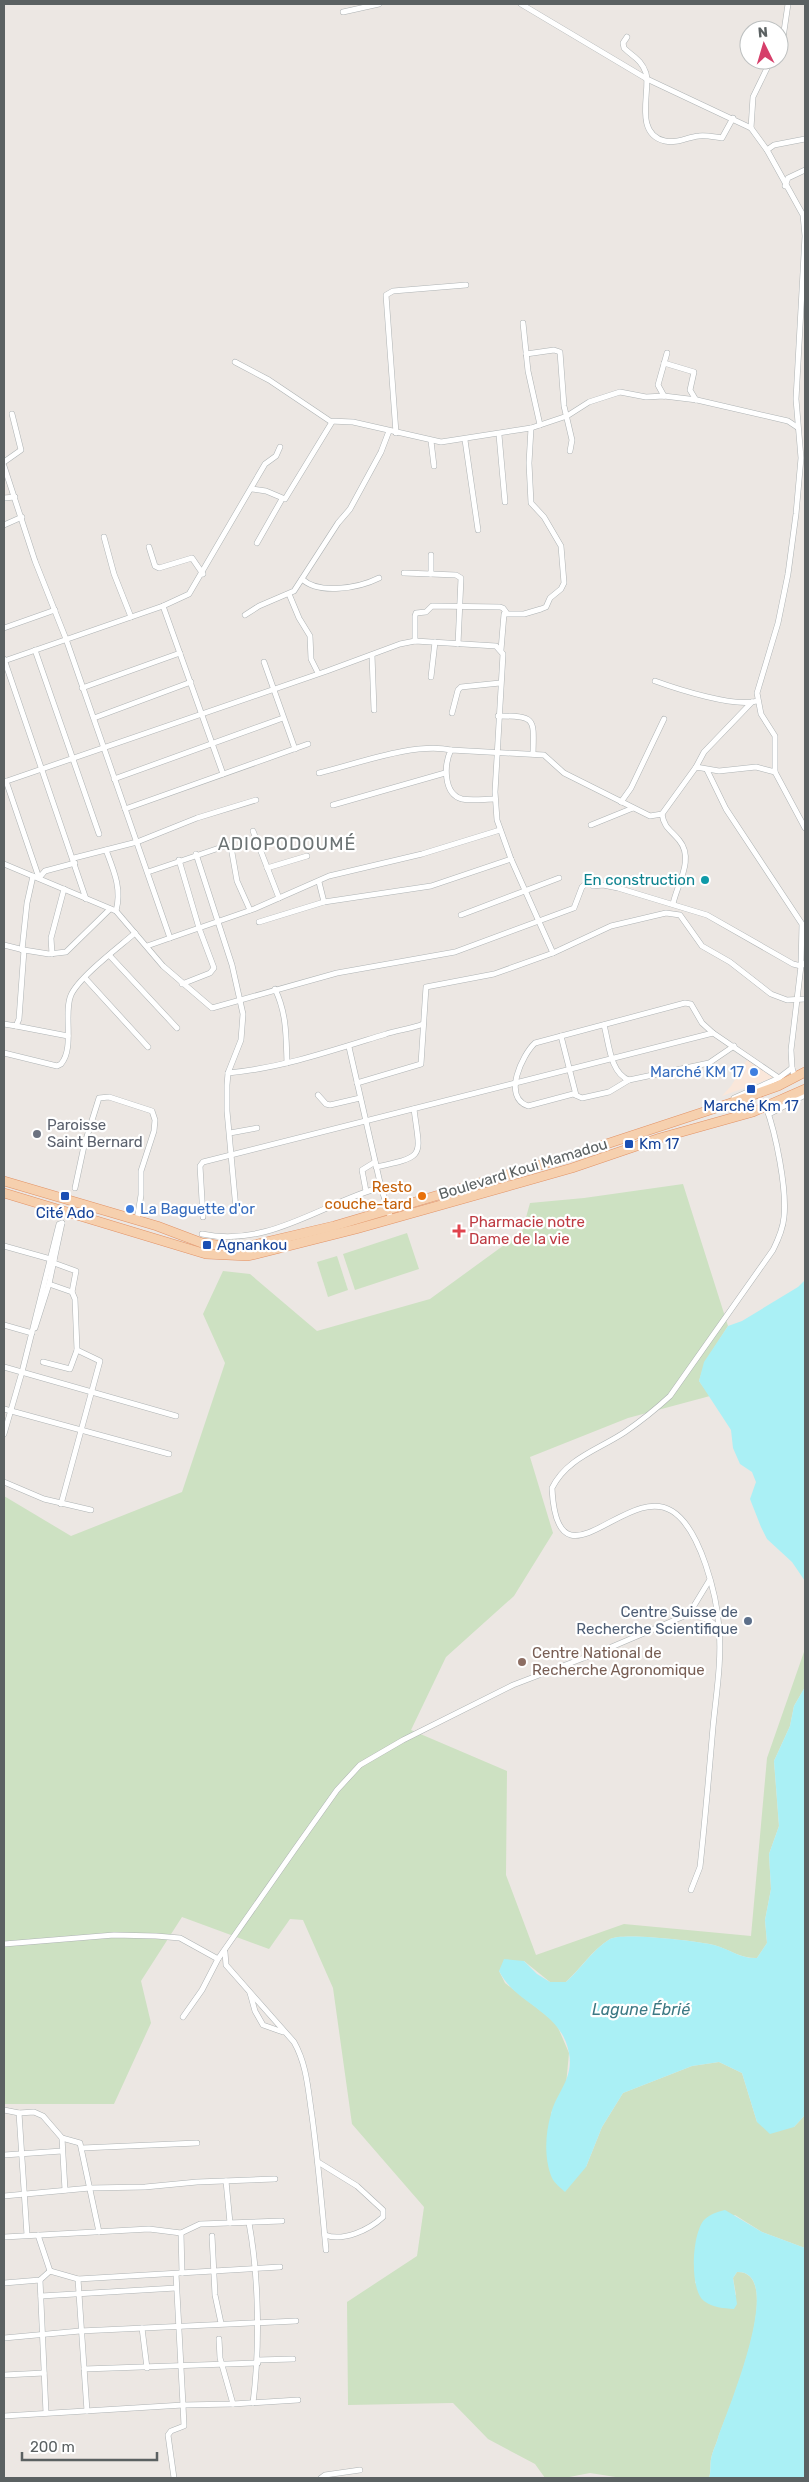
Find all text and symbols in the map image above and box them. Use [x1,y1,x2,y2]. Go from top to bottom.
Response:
north arrow [739,20,789,70]
text: N [757,24,769,41]
district label: ADIOPODOUMÉ [218,833,356,855]
place label: En construction [583,871,695,889]
marker: En construction [699,874,711,886]
place label: Marché KM 17 [650,1063,744,1081]
marker: Marché KM 17 [748,1066,760,1078]
marker: Marché Km 17 [745,1083,757,1095]
place label: Marché Km 17 [703,1097,799,1115]
place label: Paroisse Saint Bernard [47,1116,143,1151]
marker: Paroisse Saint Bernard [31,1128,43,1140]
street label: Boulevard Koui Mamadou [436,1135,610,1203]
place label: Km 17 [639,1135,679,1153]
marker: Km 17 [623,1138,635,1150]
place label: Resto couche-tard [325,1178,412,1213]
marker: Cité Ado [59,1190,71,1202]
marker: Resto couche-tard [416,1190,428,1202]
place label: La Baguette d'or [140,1200,255,1218]
marker: La Baguette d'or [124,1203,136,1215]
place label: Cité Ado [36,1204,94,1222]
place label: Pharmacie notre Dame de la vie [469,1213,585,1248]
marker: Pharmacie notre Dame de la vie [453,1225,465,1237]
place label: Agnankou [217,1236,287,1254]
marker: Agnankou [201,1239,213,1251]
place label: Centre Suisse de Recherche Scientifique [576,1603,738,1638]
marker: Centre Suisse de Recherche Scientifique [742,1615,754,1627]
place label: Centre National de Recherche Agronomique [532,1644,705,1679]
marker: Centre National de Recherche Agronomique [516,1656,528,1668]
water label: Lagune Ébrié [592,2000,690,2019]
scale bar [22,2430,158,2462]
text: 200 m [30,2438,75,2456]

